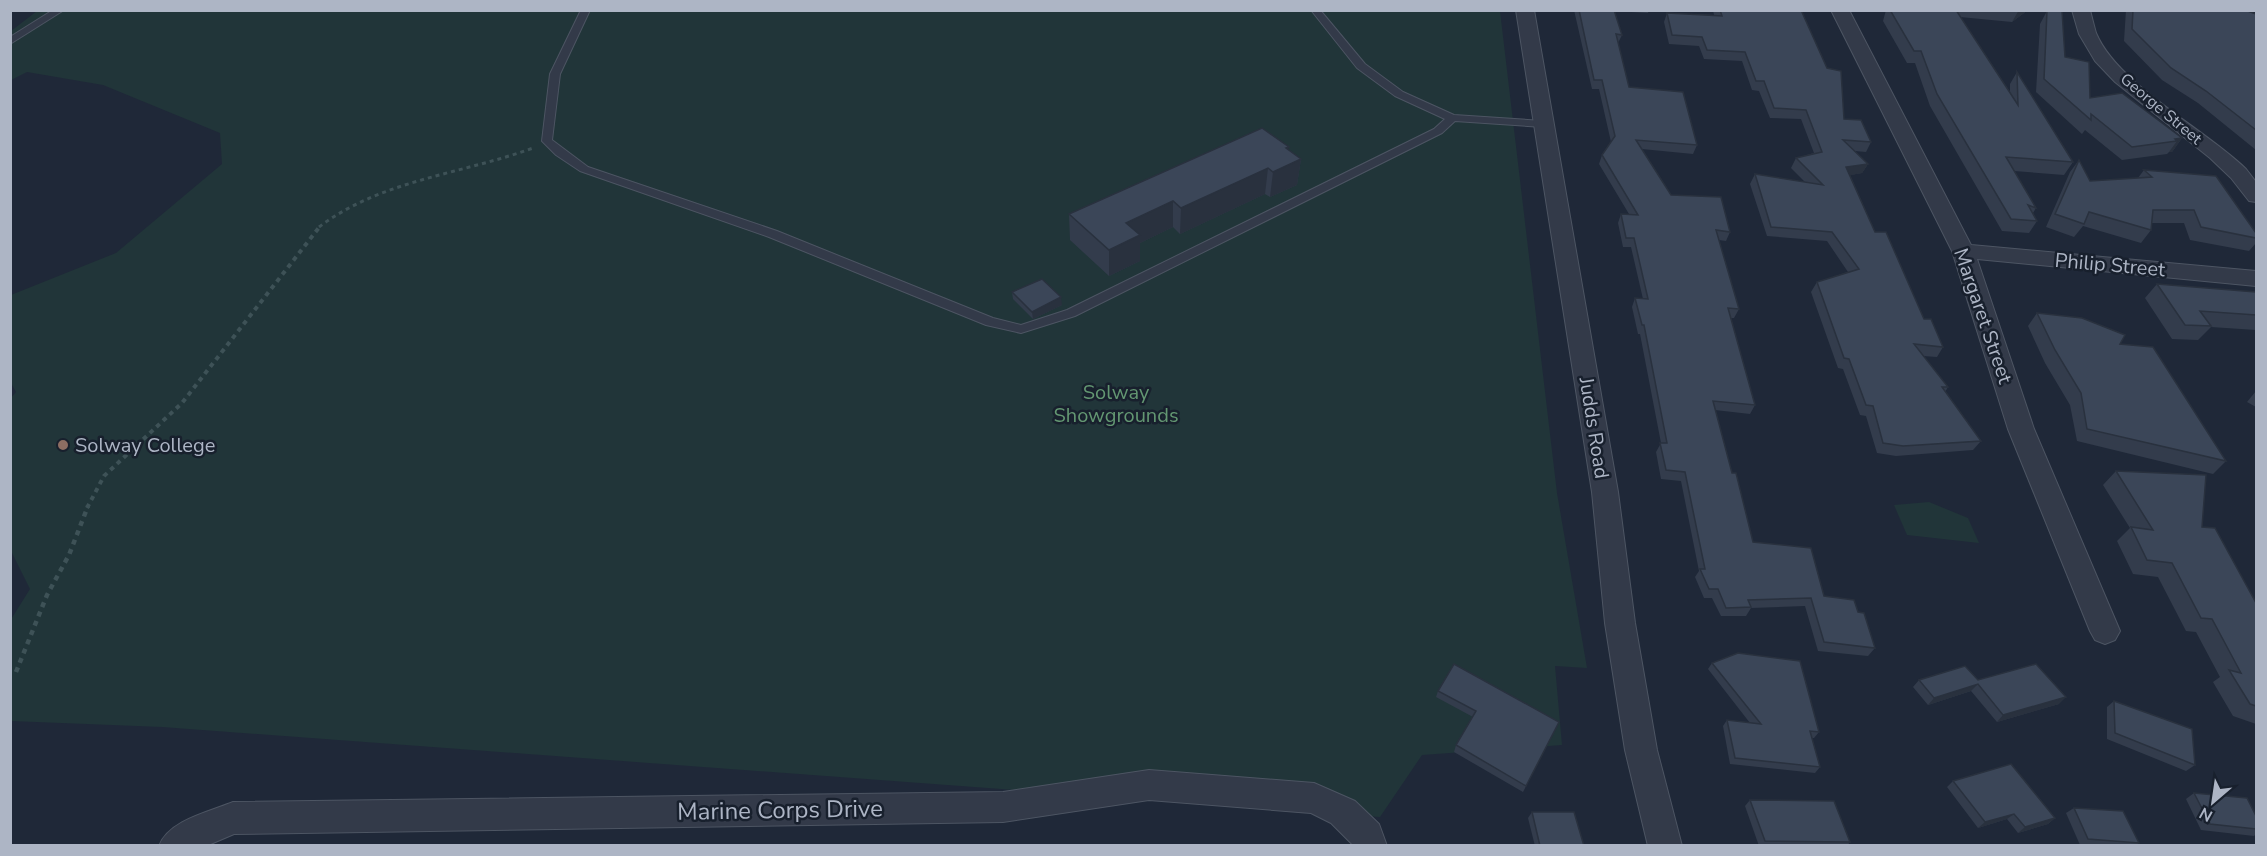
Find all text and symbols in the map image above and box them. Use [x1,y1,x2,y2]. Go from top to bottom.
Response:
street label: George Street [2116,68,2207,150]
street label: Margaret Street [1947,245,2019,388]
street label: Philip Street [2054,247,2167,283]
street label: Judds Road [1573,374,1615,481]
park label: Solway Showgrounds [1053,379,1179,429]
place label: Solway College [75,432,215,459]
marker: Solway College [56,438,70,452]
north arrow [2183,772,2243,832]
street label: Marine Corps Drive [677,792,883,828]
text: N [2196,802,2217,827]

